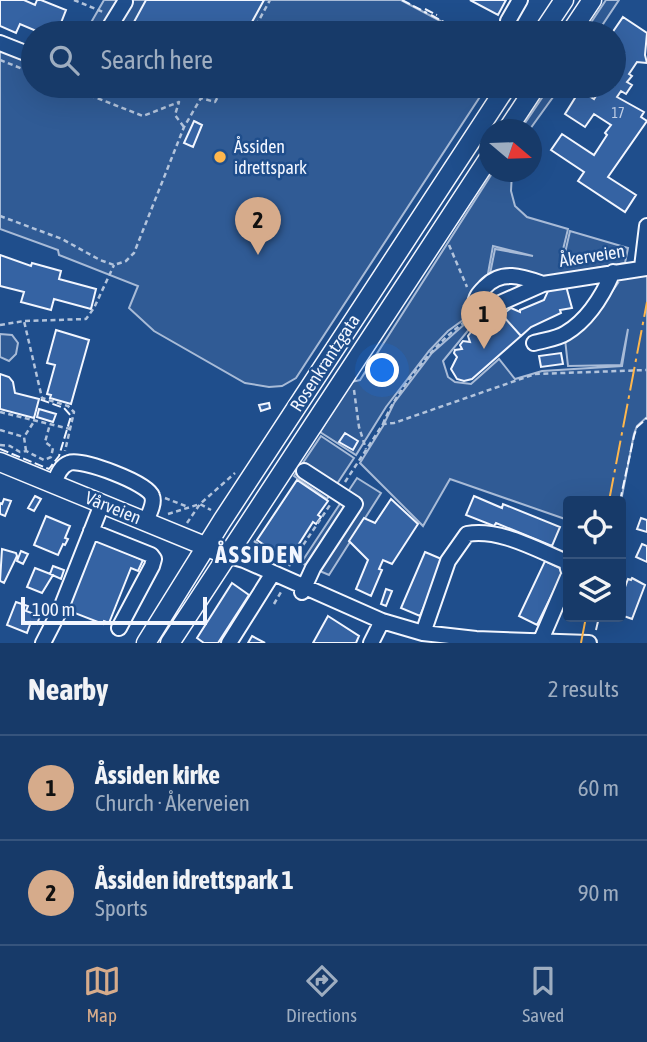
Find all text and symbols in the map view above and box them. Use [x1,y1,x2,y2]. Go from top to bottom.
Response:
search box [21,21,626,98]
icon: search [45,41,83,79]
text: Search here [101,45,213,75]
house number: 17 [611,105,625,121]
north arrow [479,119,542,182]
place label: Åssiden idrettspark [234,136,307,178]
marker: Åssiden idrettspark [212,149,228,165]
pin: 2 [235,197,281,255]
street label: Åkerveien [558,240,626,271]
pin: 1 [461,291,507,349]
street label: Rosenkrantzgata [285,310,364,415]
your location [365,353,399,387]
street label: Vårveien [82,487,144,528]
map controls [563,496,626,622]
button: locate [563,496,626,559]
district label: ÅSSIDEN [214,540,305,568]
button: layers [563,559,626,622]
scale bar [21,594,206,626]
text: 100 m [32,598,75,620]
text: Nearby [28,672,108,706]
text: 2 results [548,676,619,702]
text: Åssiden kirke [95,760,220,790]
text: 1 [46,775,56,801]
text: 60 m [578,775,619,801]
text: Church · Åkerveien [95,790,250,816]
text: Åssiden idrettspark 1 [95,865,294,895]
text: 2 [46,880,56,906]
text: 90 m [578,880,619,906]
text: Sports [95,895,148,921]
tab: Map [83,962,121,1026]
tab: Directions [286,962,357,1026]
tab: Saved [522,962,564,1026]

